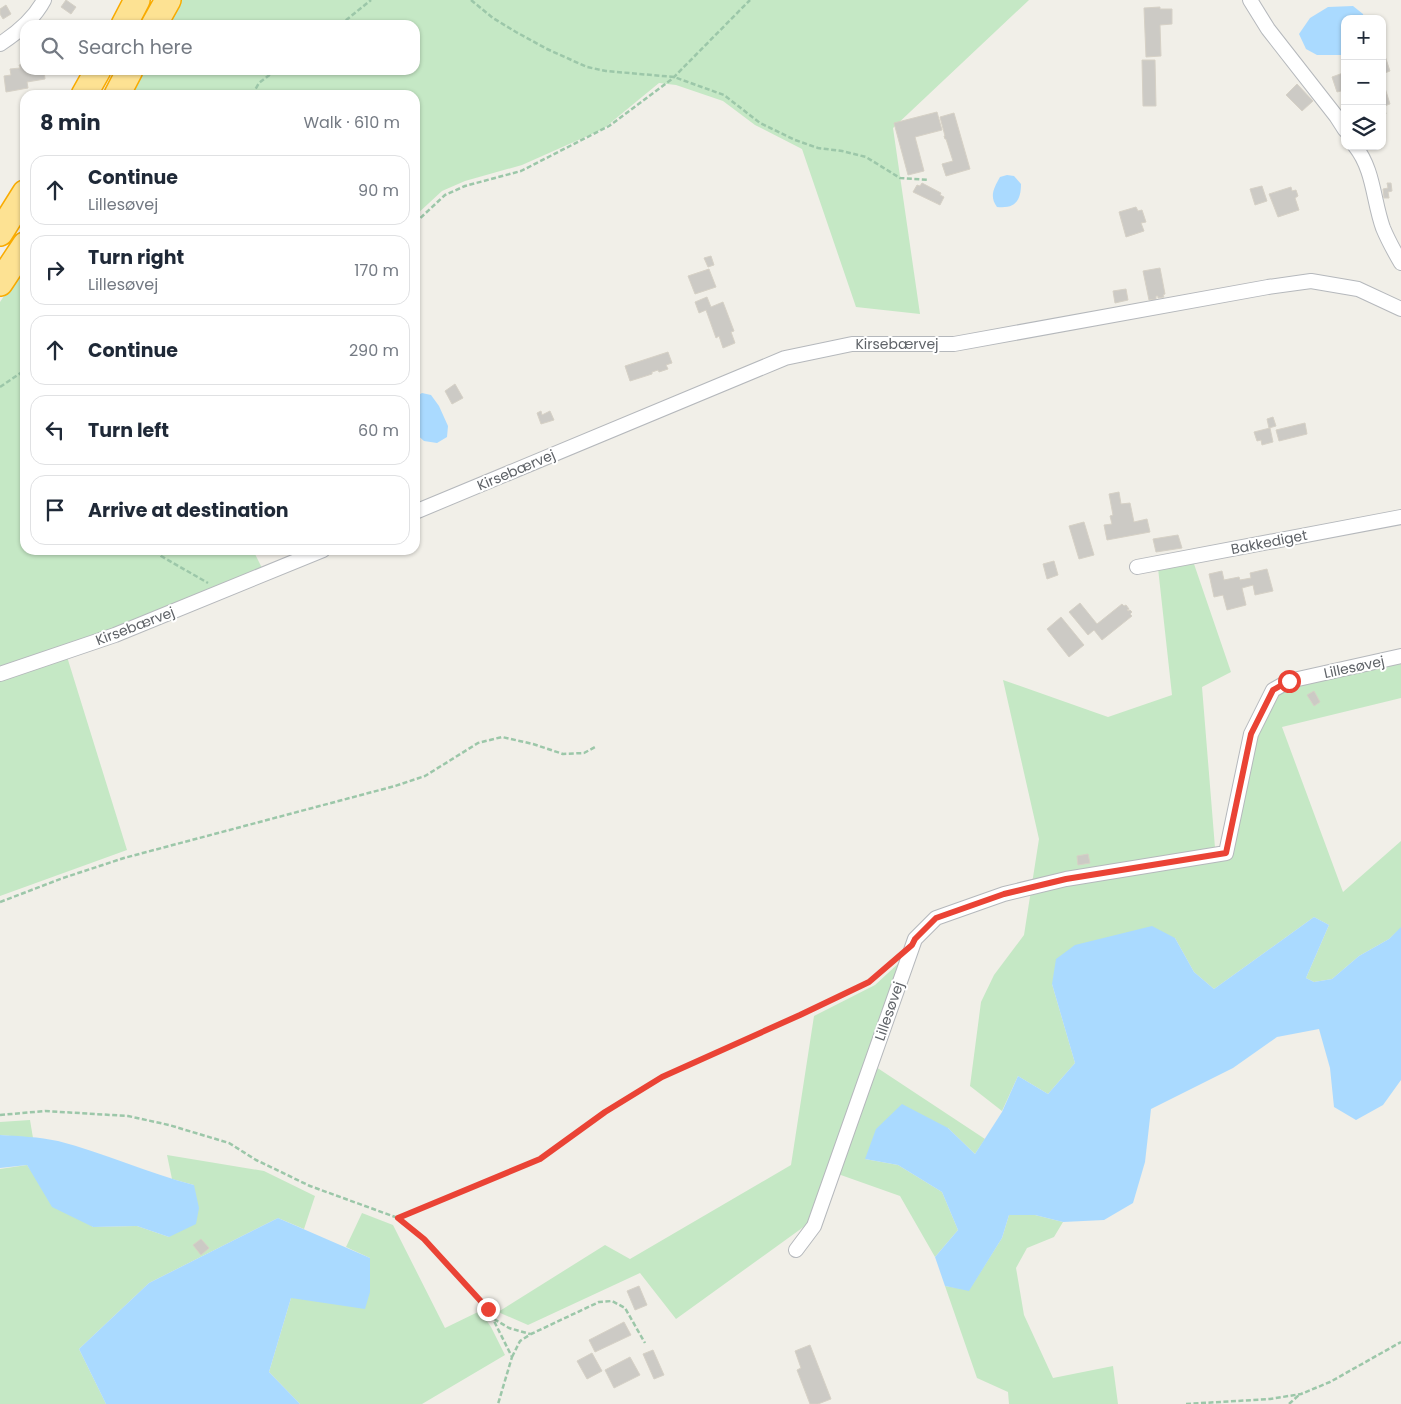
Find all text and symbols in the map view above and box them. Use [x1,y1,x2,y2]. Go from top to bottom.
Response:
map controls [1341,15,1386,150]
button: + [1341,15,1386,60]
search box [20,20,420,75]
icon: search [38,34,66,62]
text: Search here [78,34,192,61]
button: − [1341,60,1386,105]
button: layers [1341,105,1386,150]
text: 8 min [40,108,101,137]
text: Walk · 610 m [303,111,400,134]
text: Continue [88,164,178,191]
icon: ahead [41,176,69,204]
text: 90 m [358,179,399,202]
text: Lillesøvej [88,193,158,216]
text: Turn right [88,244,184,271]
icon: right [41,256,69,284]
text: 170 m [354,259,399,282]
text: Lillesøvej [88,273,158,296]
street label: Kirsebærvej [855,334,939,354]
icon: ahead [41,336,69,364]
text: Continue [88,337,178,364]
text: 290 m [349,339,399,362]
icon: left [41,416,69,444]
text: Turn left [88,417,169,444]
text: 60 m [358,419,399,442]
street label: Kirsebærvej [474,445,558,495]
icon: arrive [41,496,69,524]
text: Arrive at destination [88,497,289,524]
street label: Bakkediget [1229,525,1309,559]
street label: Kirsebærvej [93,602,177,650]
street label: Lillesøvej [1322,651,1386,683]
route start [1278,670,1301,693]
street label: Lillesøvej [870,979,908,1043]
route end [477,1298,500,1321]

